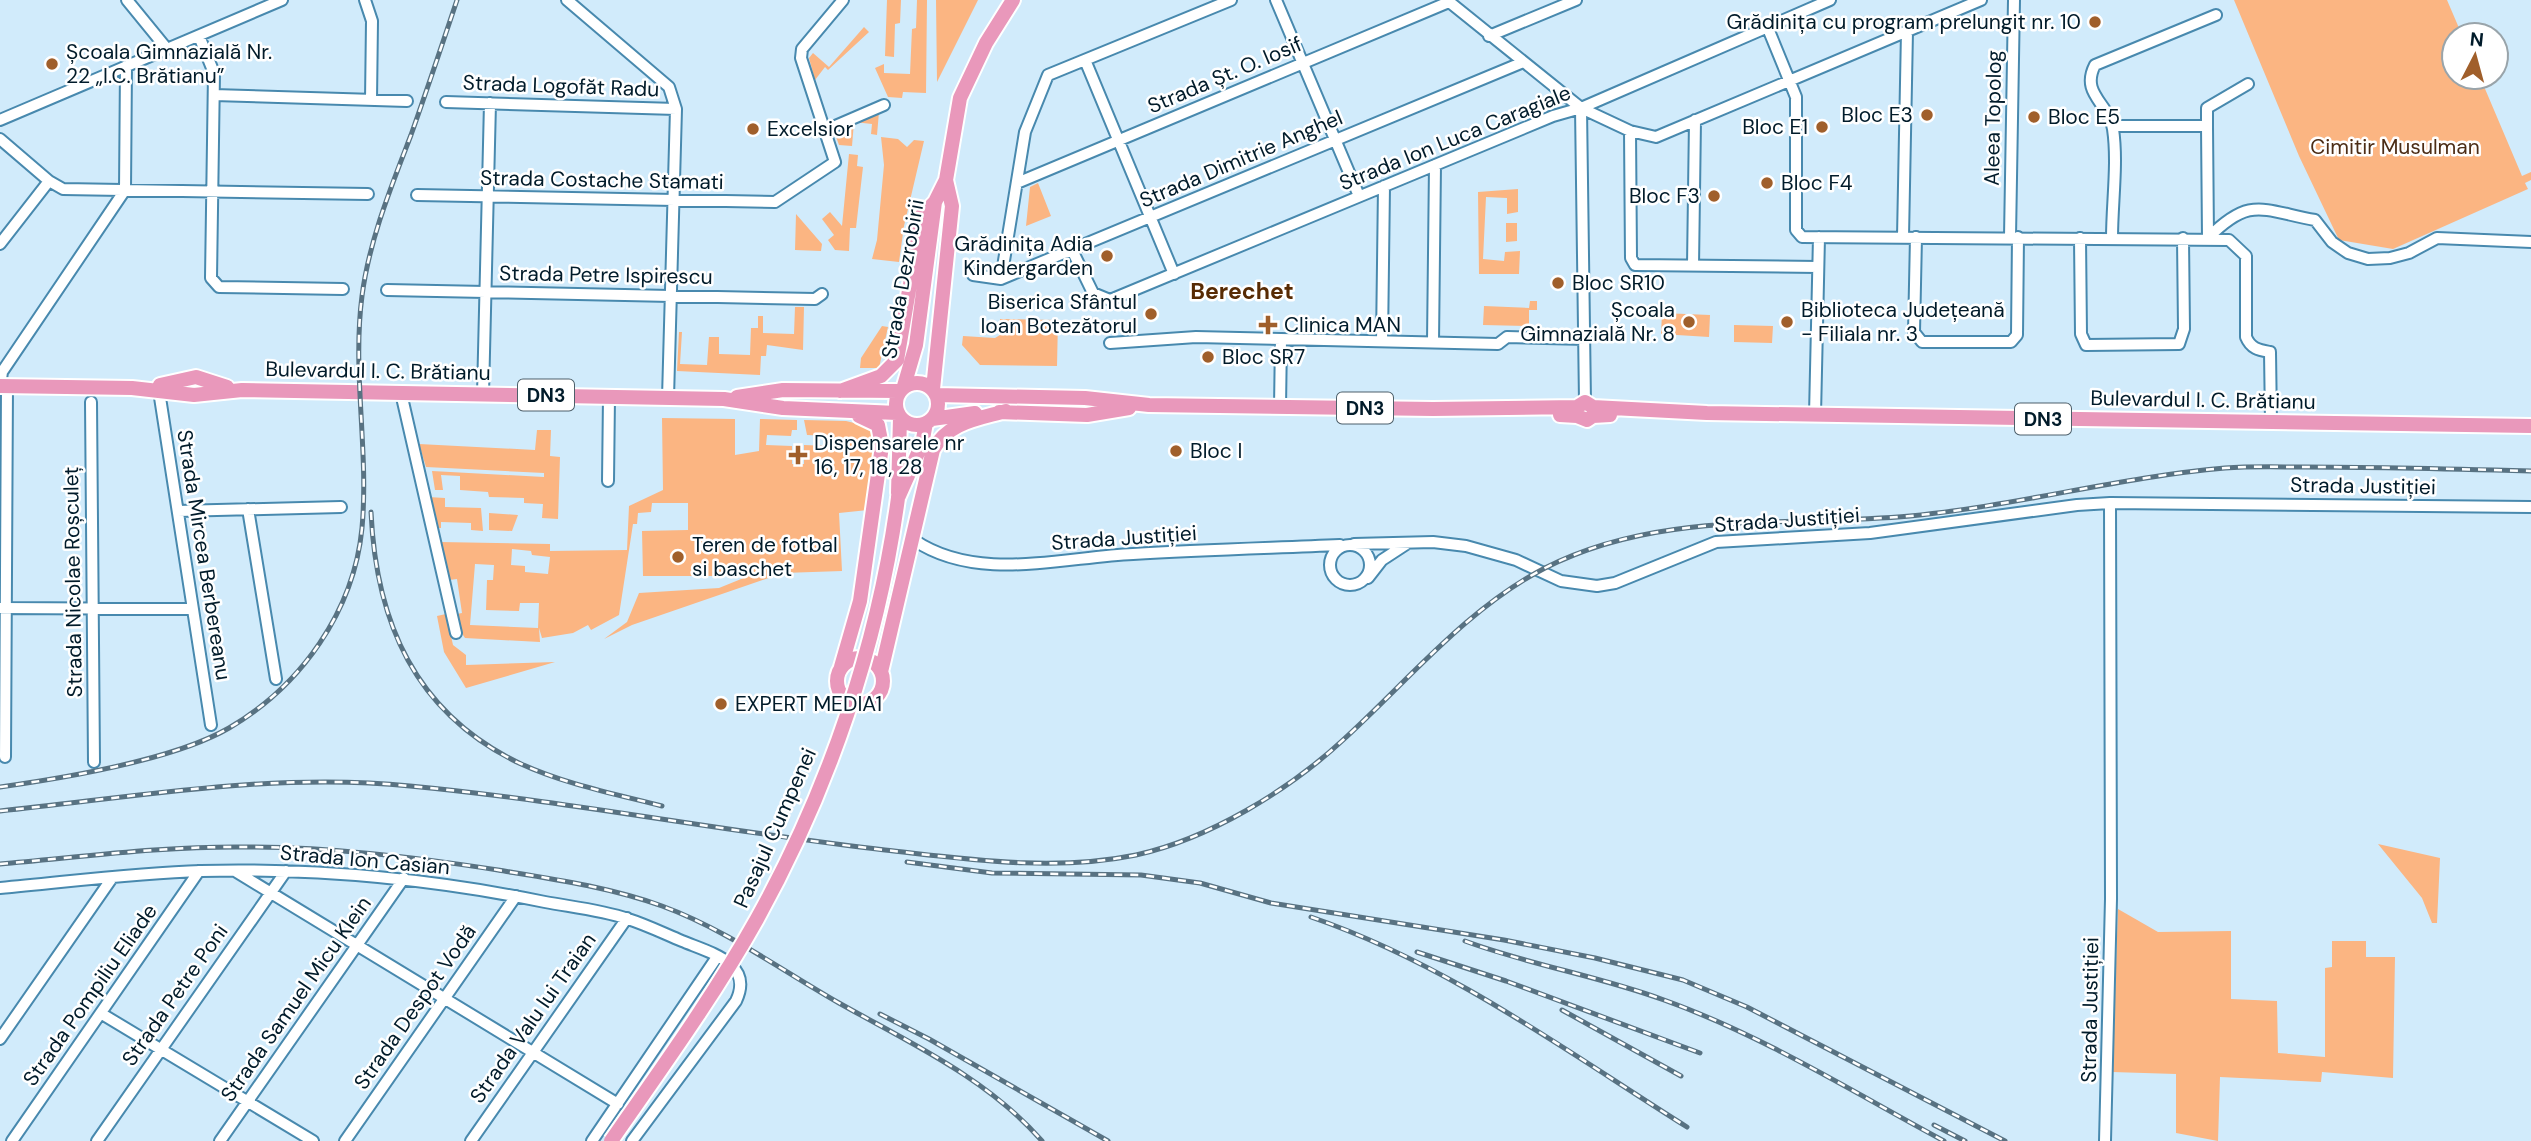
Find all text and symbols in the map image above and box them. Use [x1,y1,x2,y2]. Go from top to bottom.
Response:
place label: Grădinița cu program prelungit nr. 10 [1727,8,2081,36]
marker: Grădinița cu program prelungit nr. 10 [2087,14,2103,30]
north arrow [2440,21,2510,91]
text: N [2469,26,2485,53]
street label: Strada Șt. O. Iosif [1143,30,1307,120]
place label: Școala Gimnazială Nr. 22 „I.C. Brătianu” [66,38,272,90]
street label: Aleea Topolog [1978,50,2008,186]
marker: Școala Gimnazială Nr. 22 „I.C. Brătianu” [44,56,60,72]
street label: Strada Logofăt Radu [462,69,660,103]
street label: Strada Ion Luca Caragiale [1335,79,1575,197]
place label: Bloc E3 [1841,101,1913,129]
place label: Bloc E5 [2048,103,2120,131]
street label: Strada Dimitrie Anghel [1135,104,1347,214]
marker: Bloc E3 [1919,107,1935,123]
marker: Bloc E5 [2026,109,2042,125]
place label: Bloc E1 [1742,113,1808,141]
place label: Excelsior [767,115,853,143]
marker: Bloc E1 [1814,119,1830,135]
marker: Excelsior [745,121,761,137]
park label: Cimitir Musulman [2310,133,2480,161]
street label: Strada Costache Stamati [480,164,724,196]
place label: Bloc F4 [1781,169,1853,197]
marker: Bloc F4 [1759,175,1775,191]
place label: Bloc F3 [1629,182,1700,210]
marker: Bloc F3 [1706,188,1722,204]
street label: Strada Dezrobirii [875,197,931,361]
place label: Grădinița Adia Kindergarden [954,230,1093,282]
marker: Grădinița Adia Kindergarden [1099,248,1115,264]
street label: Strada Petre Ispirescu [499,259,713,291]
place label: Bloc SR10 [1572,269,1665,297]
marker: Bloc SR10 [1550,275,1566,291]
district label: Berechet [1190,276,1294,306]
place label: Biserica Sfântul Ioan Botezătorul [980,288,1137,340]
place label: Școala Gimnazială Nr. 8 [1520,296,1675,348]
place label: Biblioteca Județeană - Filiala nr. 3 [1801,296,2005,348]
marker: Biserica Sfântul Ioan Botezătorul [1143,306,1159,322]
place label: Clinica MAN [1284,311,1401,339]
marker: Școala Gimnazială Nr. 8 [1681,314,1697,330]
marker: Biblioteca Județeană - Filiala nr. 3 [1779,314,1795,330]
marker: Clinica MAN [1258,315,1278,335]
place label: Bloc SR7 [1222,343,1305,371]
marker: Bloc SR7 [1200,349,1216,365]
street label: Bulevardul I. C. Brătianu [265,355,491,387]
road number: DN3 [518,380,574,410]
street label: Bulevardul I. C. Brătianu [2090,384,2316,416]
road number: DN3 [1337,392,1393,424]
road number: DN3 [2015,404,2071,434]
street label: Strada Mircea Berbereanu [170,428,238,682]
place label: Dispensarele nr 16, 17, 18, 28 [814,429,965,481]
place label: Bloc I [1190,437,1242,465]
marker: Bloc I [1168,443,1184,459]
marker: Dispensarele nr 16, 17, 18, 28 [788,445,808,465]
street label: Strada Nicolae Roșculeț [57,466,89,698]
street label: Strada Justiției [2290,471,2436,501]
street label: Strada Justiției [1713,501,1861,539]
street label: Strada Justiției [1050,519,1198,557]
place label: Teren de fotbal si baschet [692,531,838,583]
marker: Teren de fotbal si baschet [670,549,686,565]
place label: EXPERT MEDIA1 [735,690,882,718]
marker: EXPERT MEDIA1 [713,696,729,712]
street label: Pasajul Cumpenei [727,744,823,912]
street label: Strada Ion Casian [279,839,451,881]
street label: Strada Samuel Micu Klein [214,891,378,1107]
street label: Strada Pompiliu Eliade [17,898,163,1092]
street label: Strada Petre Poni [116,919,234,1071]
street label: Strada Despot Vodă [347,919,483,1095]
street label: Strada Valu lui Traian [464,927,602,1109]
street label: Strada Justiției [2075,937,2105,1083]

